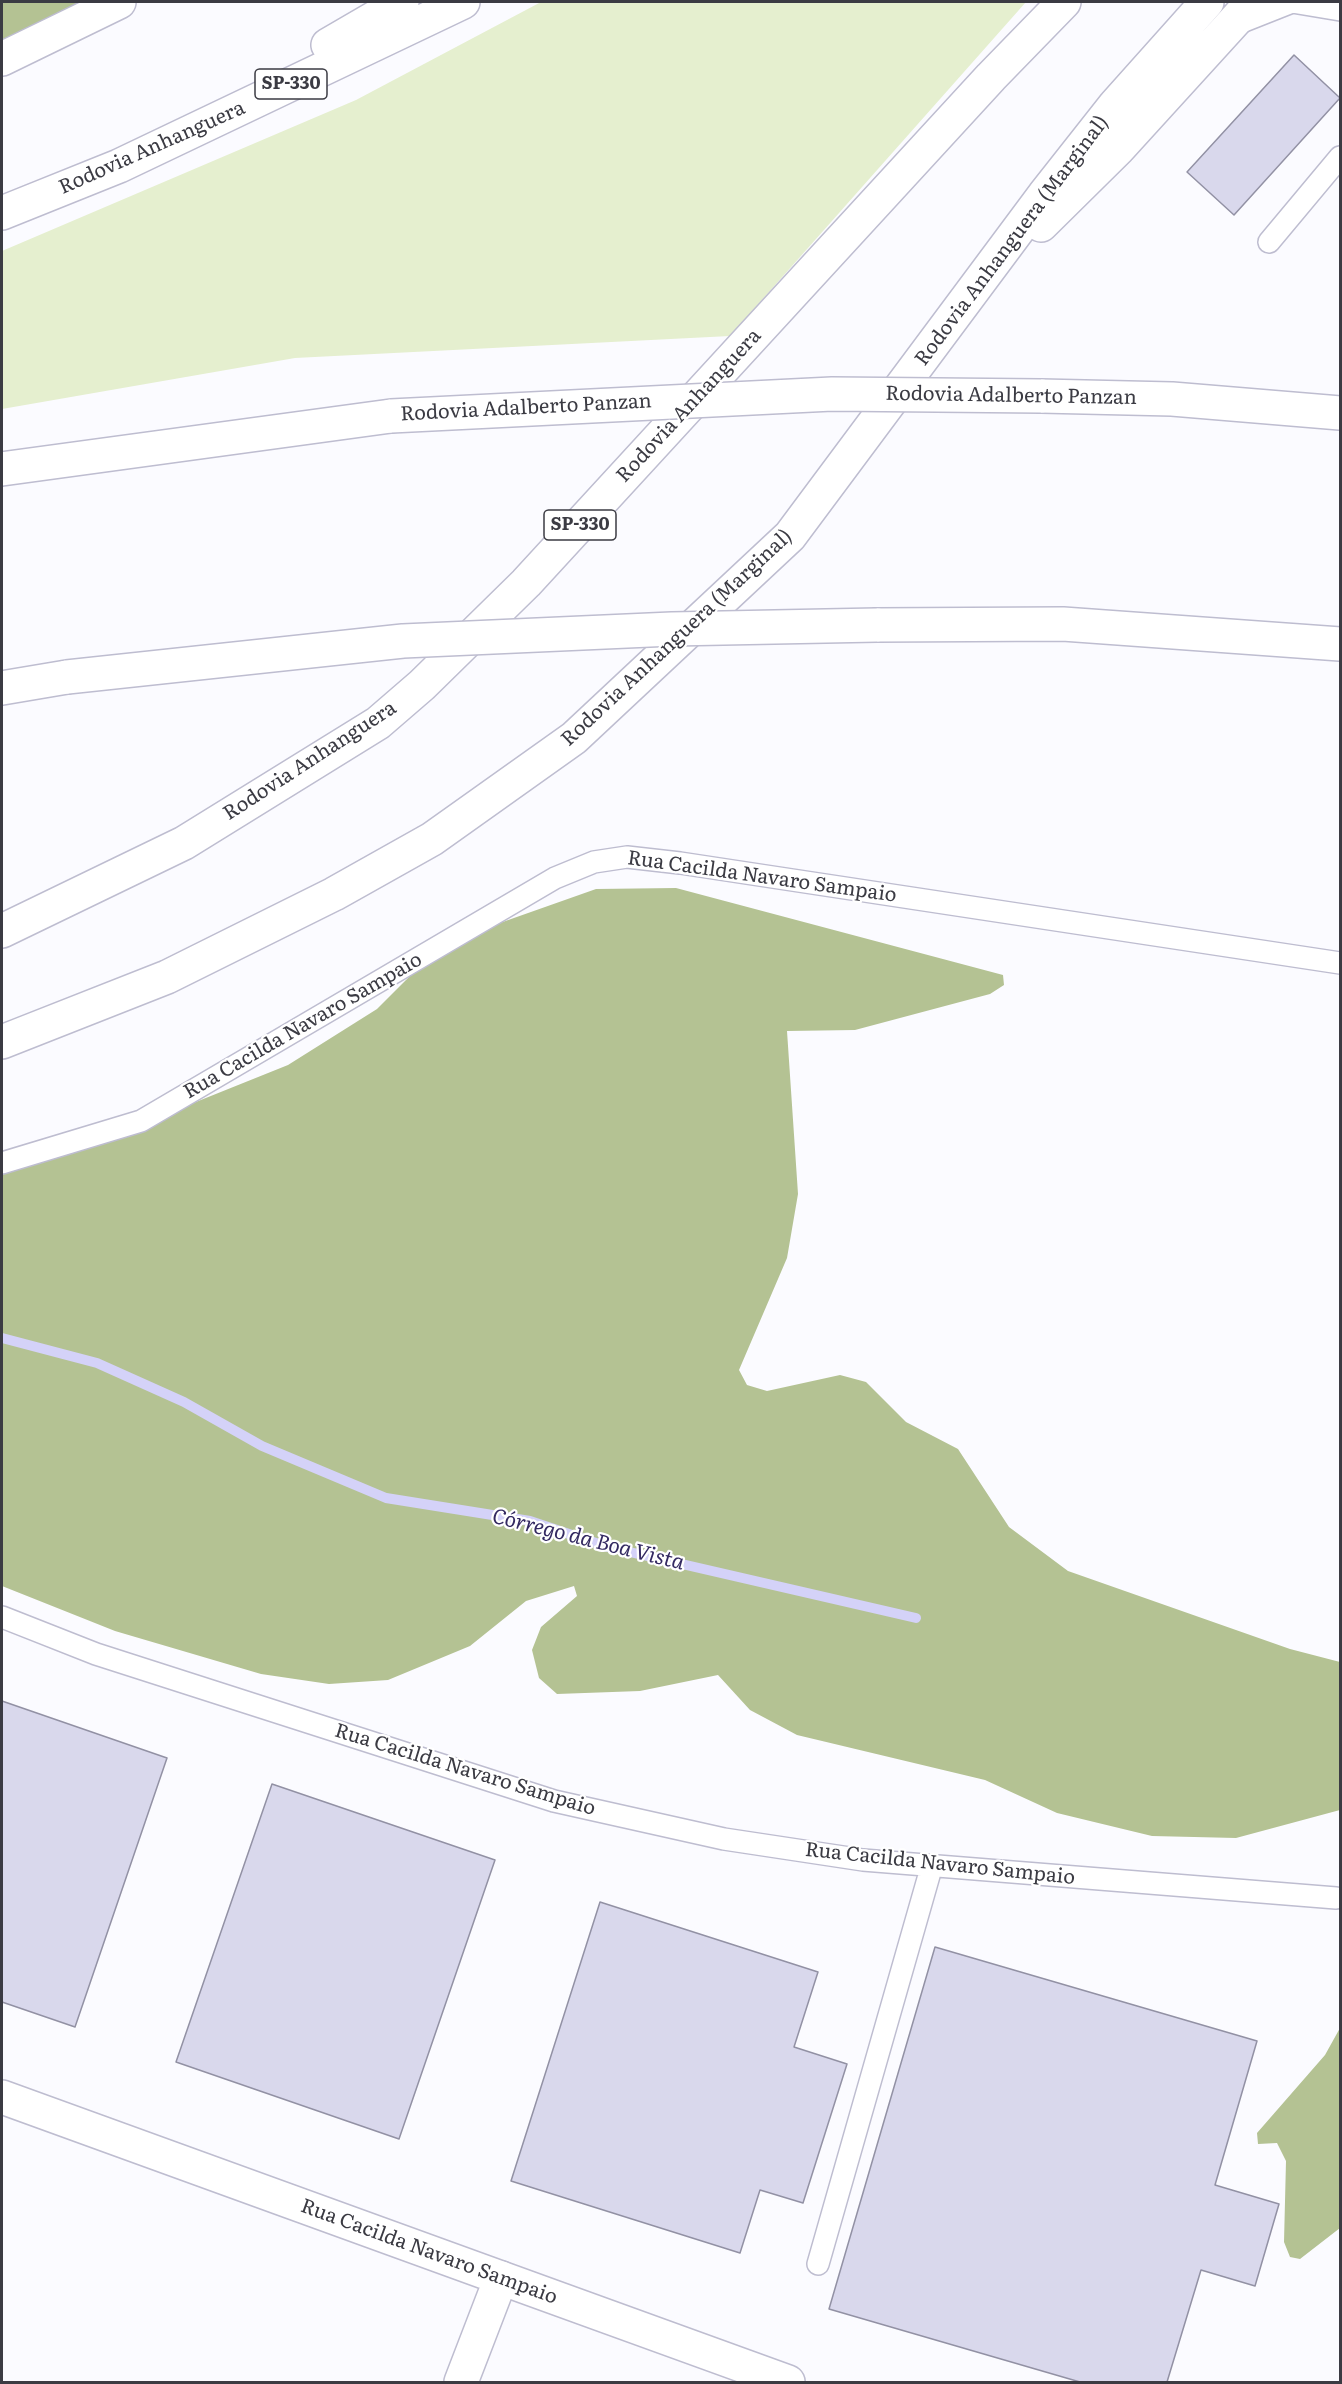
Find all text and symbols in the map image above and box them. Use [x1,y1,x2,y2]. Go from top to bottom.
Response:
road number: SP-330 [255,69,327,99]
street label: Rodovia Anhanguera [55,96,249,200]
street label: Rodovia Anhanguera (Marginal) [910,111,1114,371]
street label: Rodovia Anhanguera [612,324,766,488]
street label: Rodovia Adalberto Panzan [885,382,1137,410]
street label: Rodovia Adalberto Panzan [400,389,652,427]
road number: SP-330 [544,510,616,540]
street label: Rodovia Anhanguera (Marginal) [557,525,797,751]
street label: Rodovia Anhanguera [219,696,401,826]
street label: Rua Cacilda Navaro Sampaio [626,846,898,908]
street label: Rua Cacilda Navaro Sampaio [179,948,427,1104]
water label: Córrego da Boa Vista [489,1504,687,1576]
street label: Rua Cacilda Navaro Sampaio [332,1719,598,1821]
street label: Rua Cacilda Navaro Sampaio [804,1838,1076,1890]
street label: Rua Cacilda Navaro Sampaio [297,2194,561,2310]

